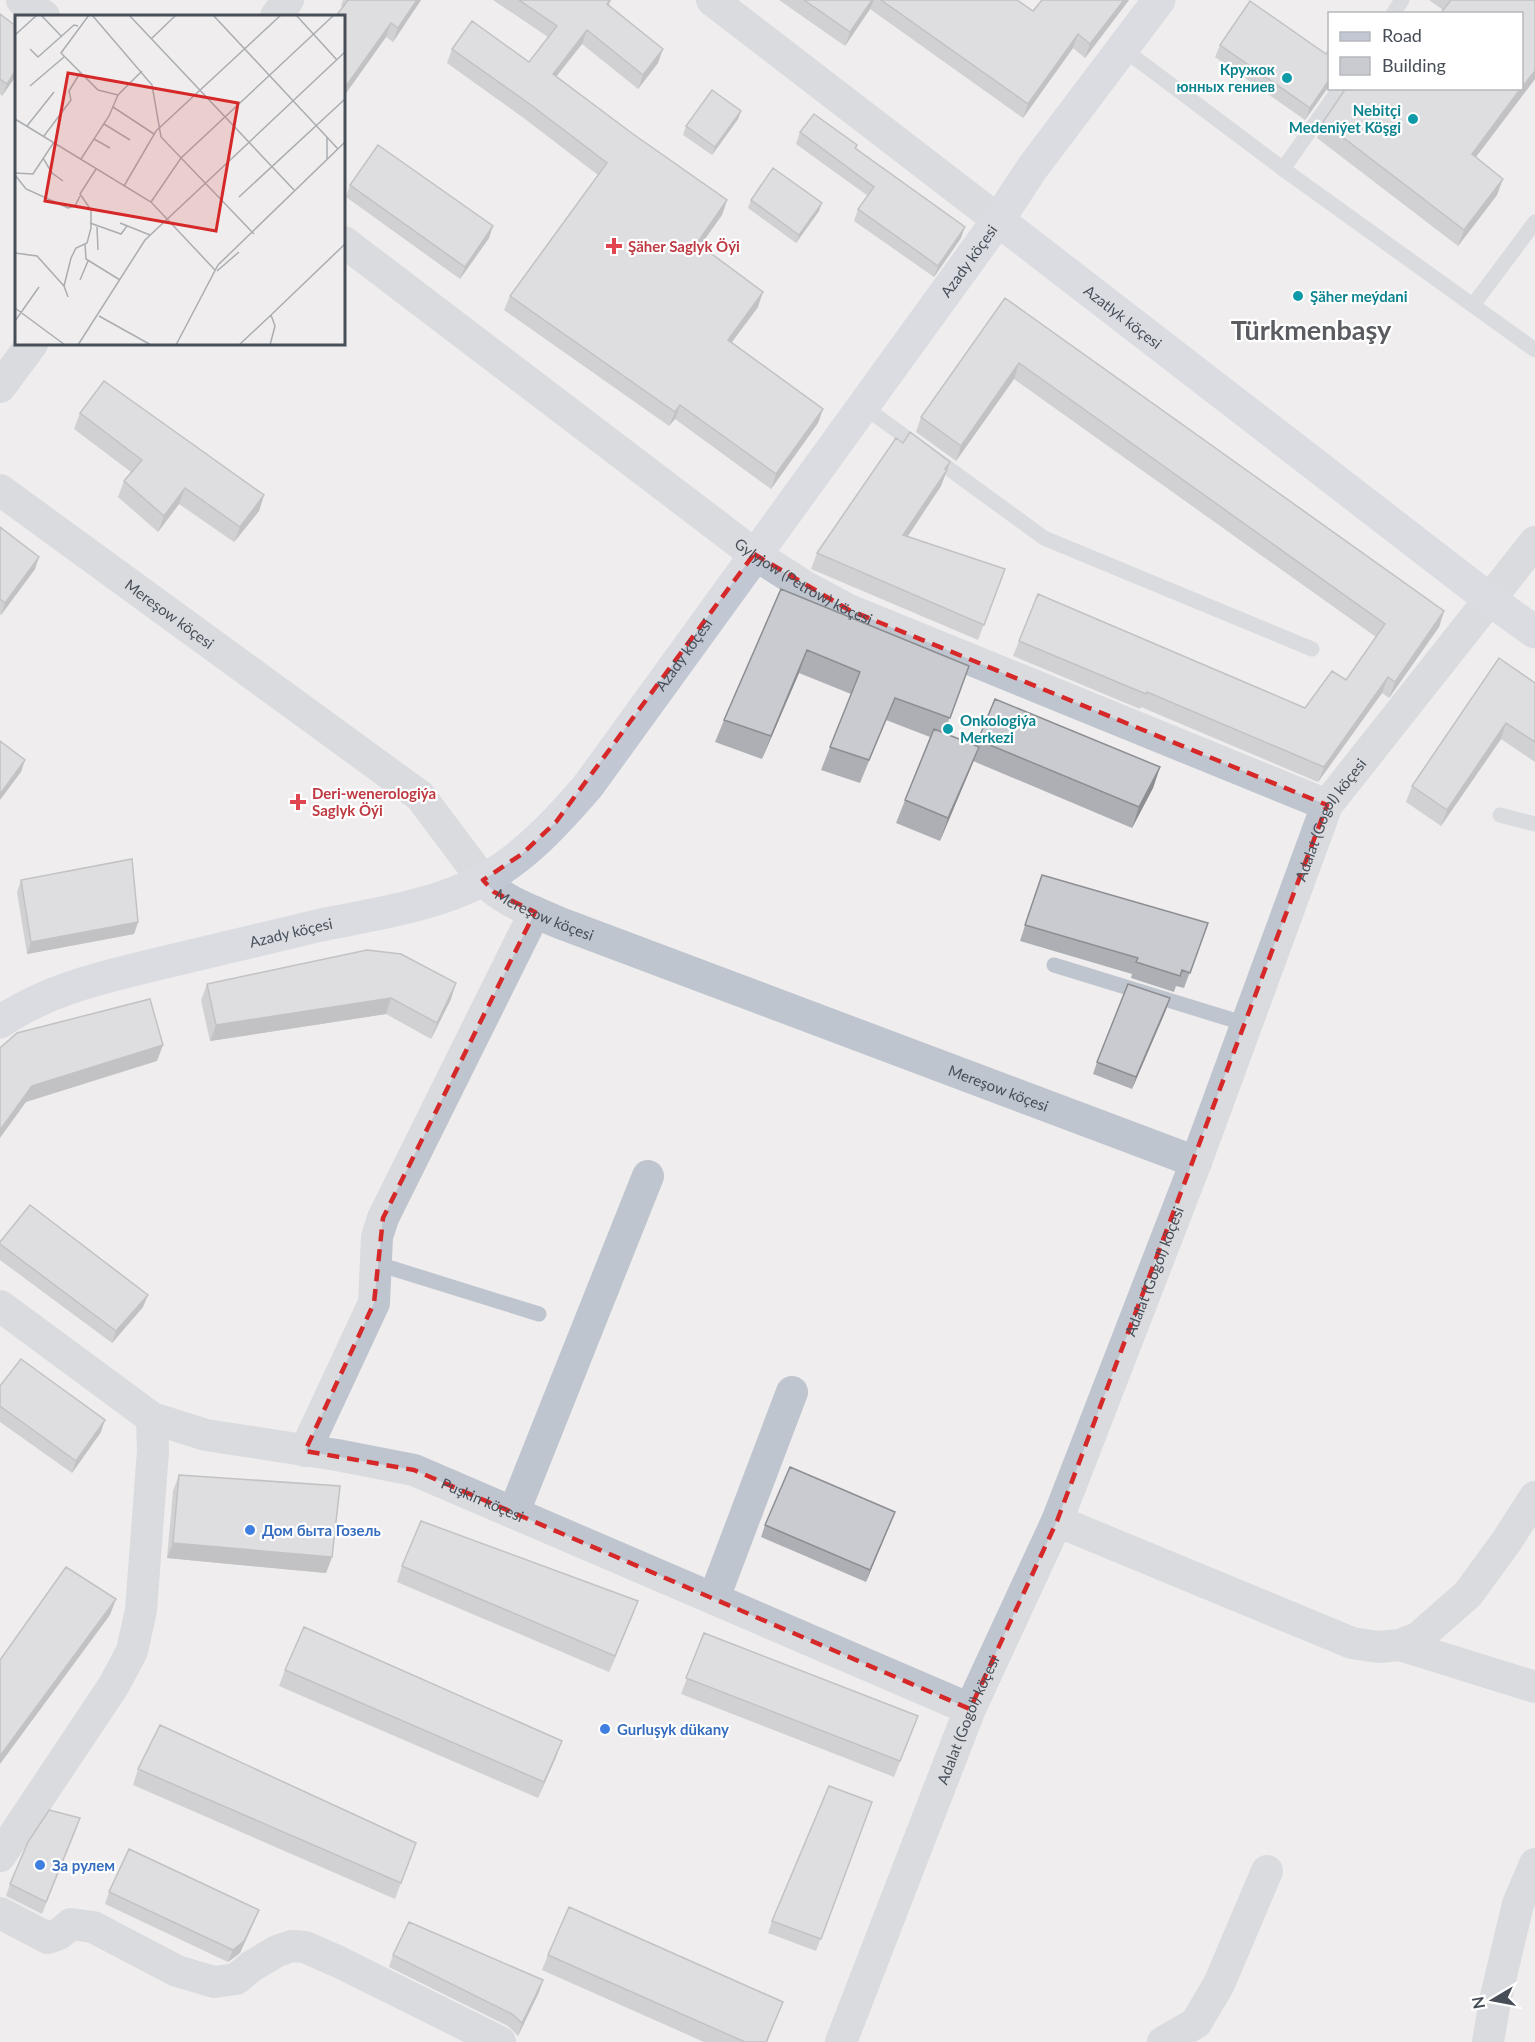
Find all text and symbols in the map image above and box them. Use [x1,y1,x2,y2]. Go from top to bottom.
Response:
legend [1328,12,1523,90]
inset map [15,15,345,345]
text: Road [1382,24,1422,46]
text: Building [1382,54,1446,76]
place label: Кружок юнных гениев [1176,60,1276,95]
marker: Кружок юнных гениев [1280,71,1294,85]
place label: Nebitçi Medeniýet Köşgi [1289,101,1401,136]
marker: Nebitçi Medeniýet Köşgi [1406,112,1420,126]
street label: Azady köçesi [936,221,1001,300]
marker: Şäher Saglyk Öýi [605,237,623,255]
place label: Şäher Saglyk Öýi [628,237,740,255]
street label: Azatlyk köçesi [1081,281,1165,352]
place label: Şäher meýdani [1310,287,1408,305]
marker: Şäher meýdani [1291,289,1305,303]
district label: Türkmenbaşy [1231,313,1392,346]
street label: Gylyjow (Petrow) köçesi [731,534,875,628]
street label: Mereşow köçesi [122,575,218,652]
street label: Azady köçesi [651,615,716,694]
place label: Onkologiýa Merkezi [960,711,1036,746]
marker: Onkologiýa Merkezi [941,722,955,736]
street label: Adalat (Gogol) köçesi [1291,755,1370,883]
place label: Deri-wenerologiýa Saglyk Öýi [312,784,436,819]
marker: Deri-wenerologiýa Saglyk Öýi [289,793,307,811]
street label: Mereşow köçesi [492,885,596,944]
street label: Azady köçesi [248,914,334,951]
street label: Mereşow köçesi [946,1061,1051,1115]
street label: Adalat (Gogol) köçesi [1120,1204,1187,1339]
street label: Puşkin köçesi [439,1474,527,1525]
place label: Дом быта Гозель [262,1521,381,1539]
marker: Дом быта Гозель [243,1523,257,1537]
street label: Adalat (Gogol) köçesi [933,1653,1002,1787]
place label: Gurluşyk dükany [617,1720,729,1738]
marker: Gurluşyk dükany [598,1722,612,1736]
place label: За рулем [52,1856,115,1874]
marker: За рулем [33,1858,47,1872]
north arrow [1463,1970,1523,2030]
text: N [1467,1995,1488,2010]

